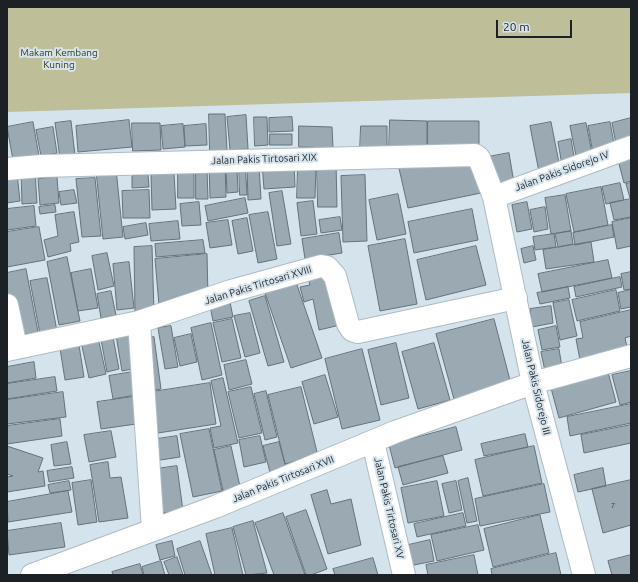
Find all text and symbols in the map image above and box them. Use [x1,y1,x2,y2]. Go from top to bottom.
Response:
scale bar [498,12,574,38]
text: 20 m [503,20,530,33]
park label: Makam Kembang Kuning [20,47,98,70]
street label: Jalan Pakis Sidorejo IV [513,148,611,194]
street label: Jalan Pakis Tirtosari XIX [211,151,317,167]
street label: Jalan Pakis Tirtosari XVIII [203,263,313,307]
street label: Jalan Pakis Sidorejo III [519,338,553,436]
street label: Jalan Pakis Tirtosari XVII [230,453,336,505]
street label: Jalan Pakis Tirtosari XV [372,456,406,560]
house number: 7 [611,500,615,510]

